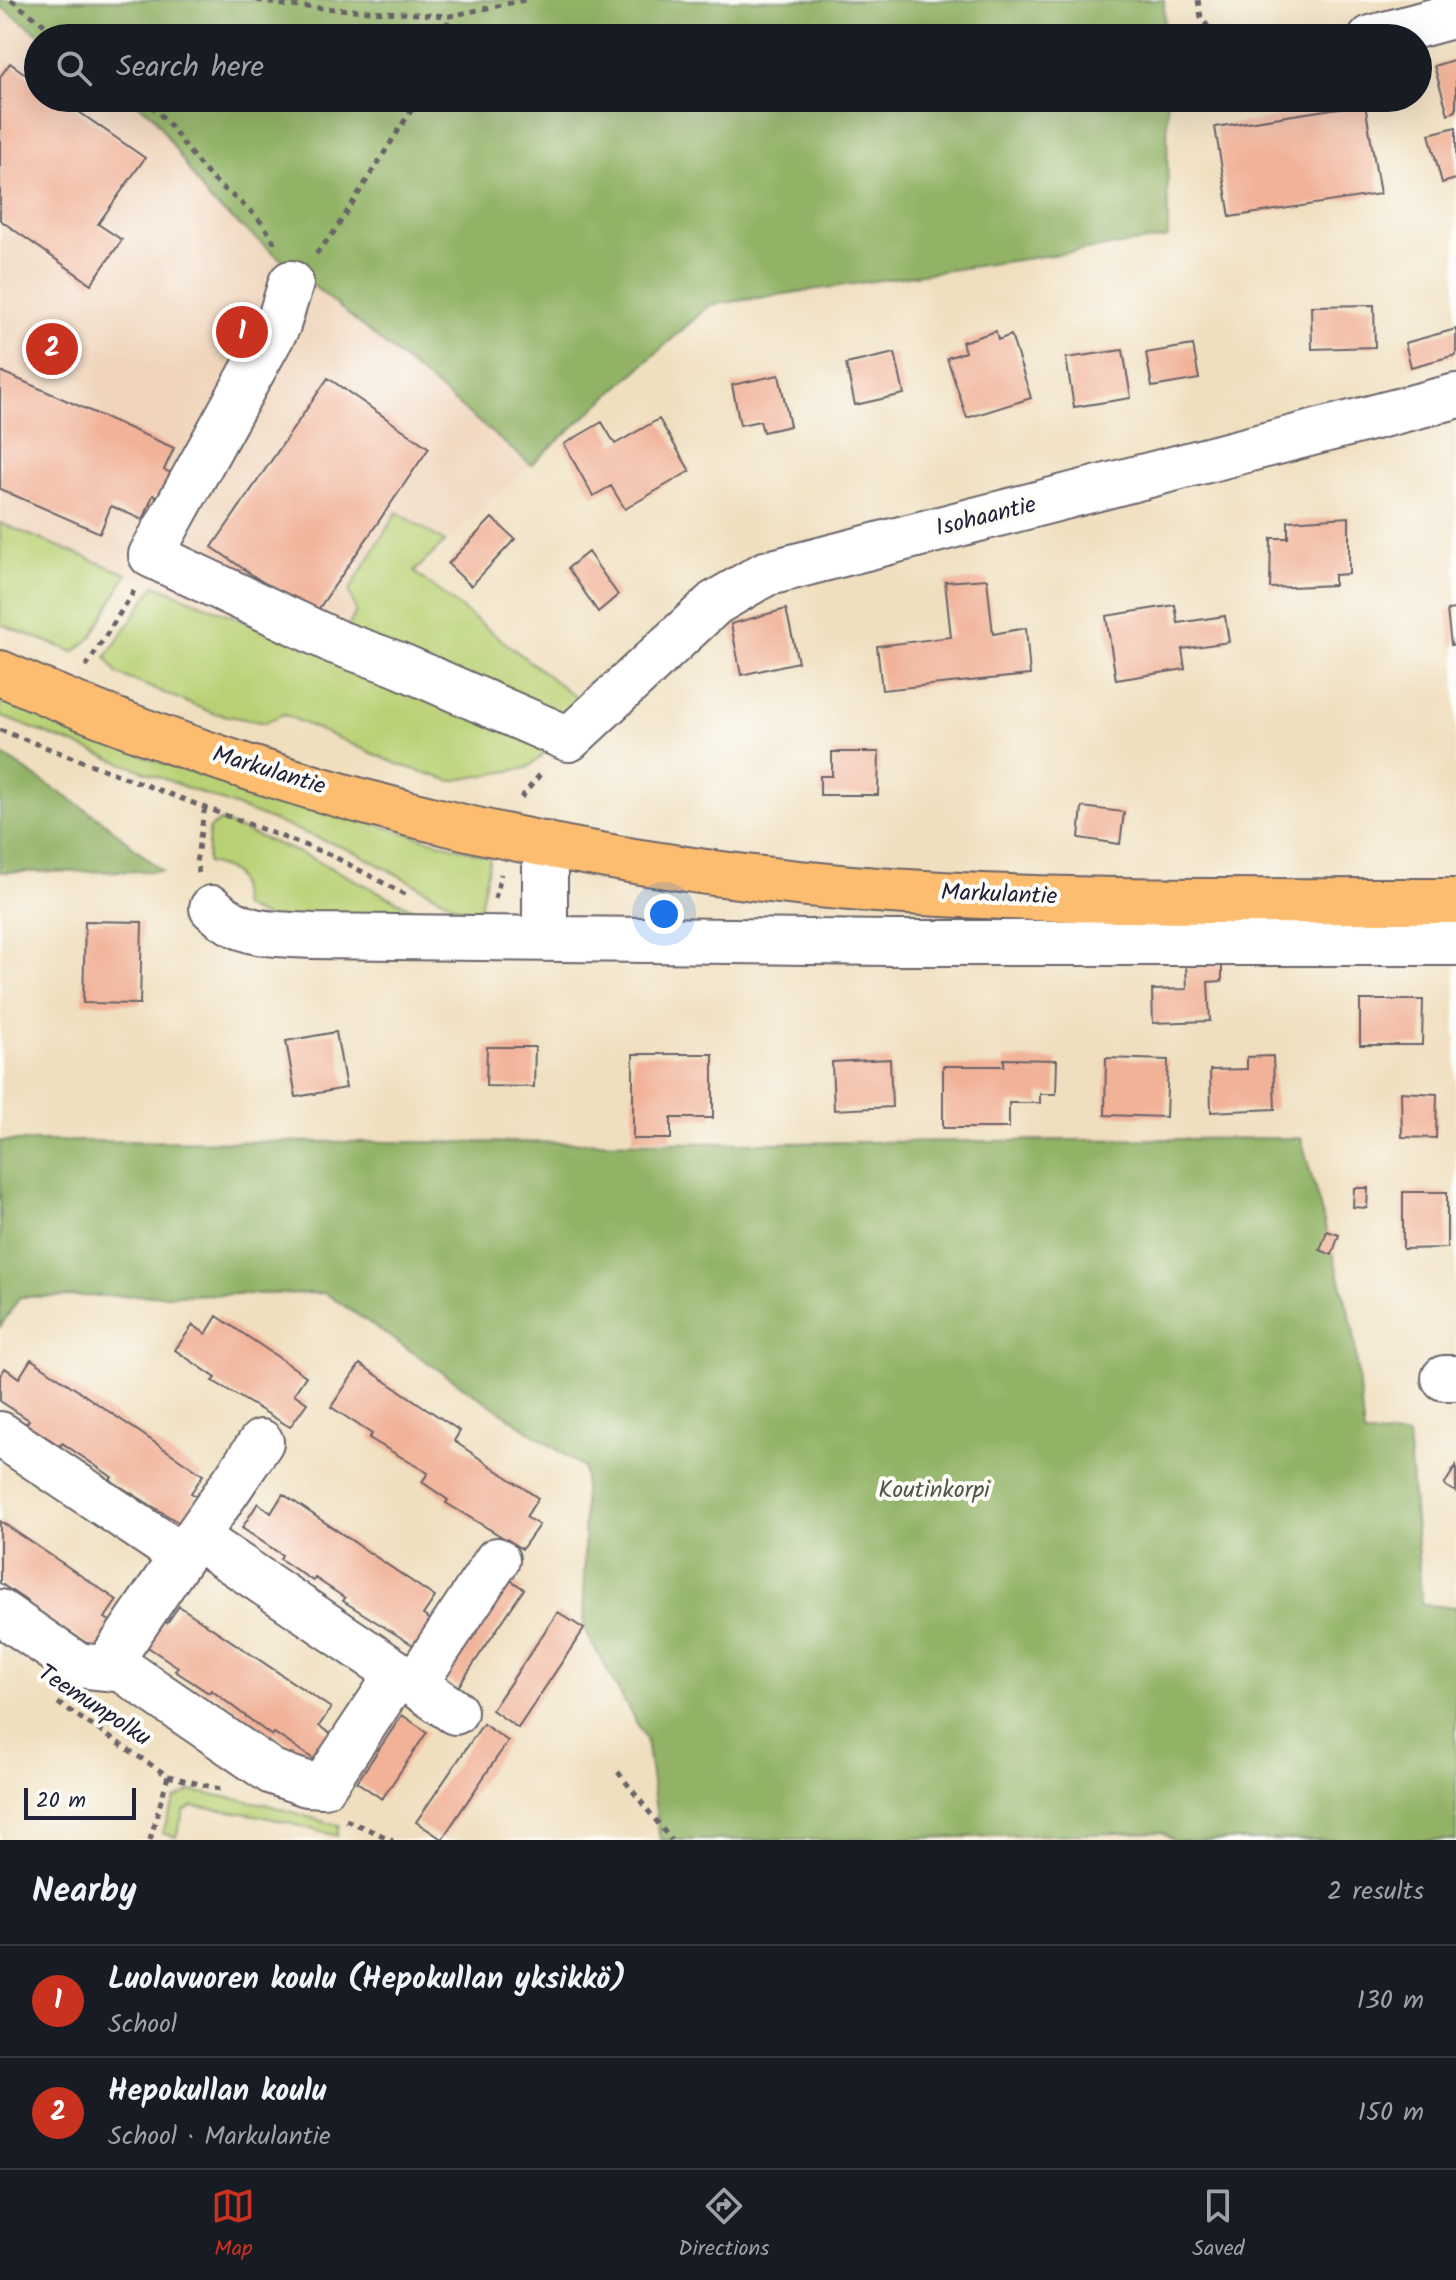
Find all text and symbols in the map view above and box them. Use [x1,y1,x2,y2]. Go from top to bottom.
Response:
search box [24,24,1432,112]
text: Search here [116,44,264,92]
icon: search [52,46,96,90]
pin: 1 [216,302,268,362]
pin: 2 [26,319,78,379]
street label: Isohaantie [932,486,1041,548]
street label: Markulantie [208,735,331,807]
street label: Markulantie [940,873,1058,917]
your location [644,894,684,934]
park label: Koutinkorpi [878,1471,991,1510]
street label: Teemunpolku [29,1655,159,1758]
scale bar [24,1784,136,1820]
text: 20 m [36,1784,86,1819]
text: Nearby [32,1865,137,1919]
text: 2 results [1327,1871,1424,1913]
text: Luolavuoren koulu (Hepokullan yksikkö) [108,1956,626,2004]
text: 1 [54,1980,62,2022]
text: 130 m [1357,1980,1424,2022]
text: School [108,2004,177,2046]
text: Hepokullan koulu [108,2068,326,2116]
text: 2 [50,2092,66,2134]
text: 150 m [1358,2092,1424,2134]
text: School · Markulantie [108,2116,331,2158]
tab: Map [211,2184,255,2267]
tab: Directions [678,2184,770,2267]
tab: Saved [1192,2184,1245,2267]

